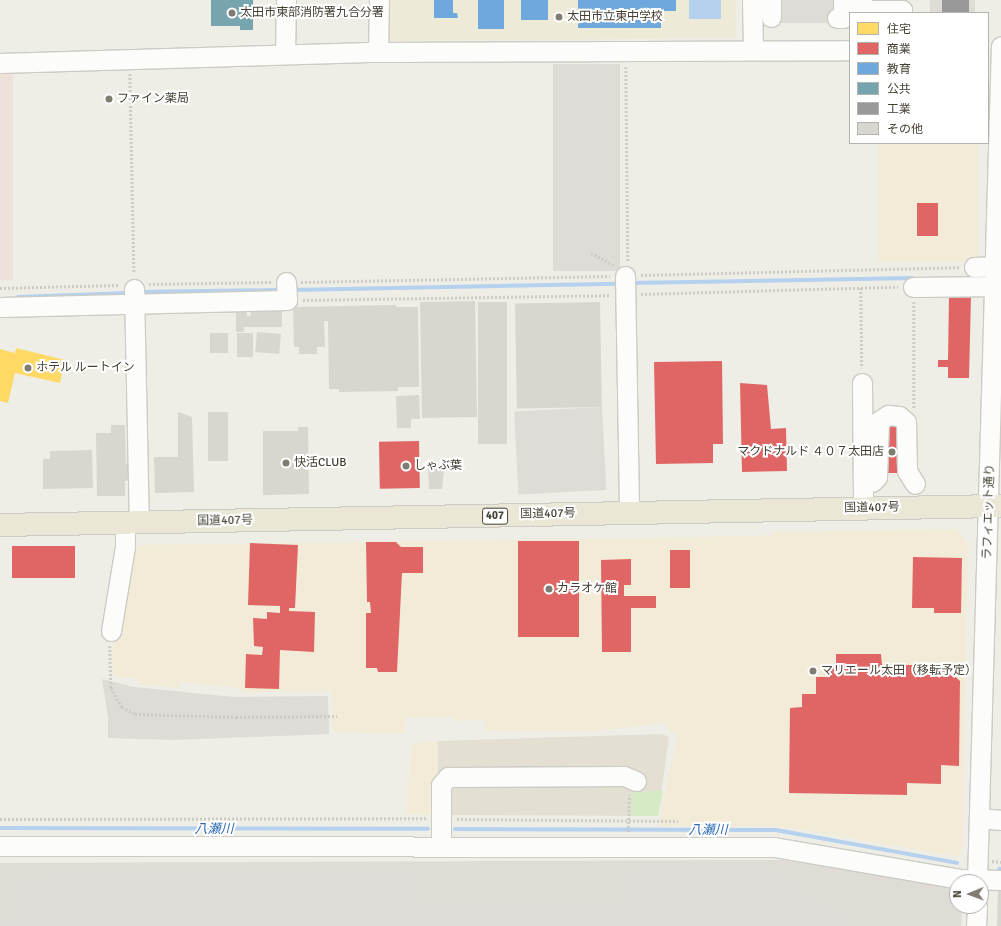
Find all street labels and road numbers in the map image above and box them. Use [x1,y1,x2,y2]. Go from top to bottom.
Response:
street label: ラフィエット通り [980,464,998,560]
street label: 国道407号 [844,500,900,516]
street label: 国道407号 [520,506,576,522]
road number: 407 [482,507,508,525]
street label: 国道407号 [197,513,253,529]

